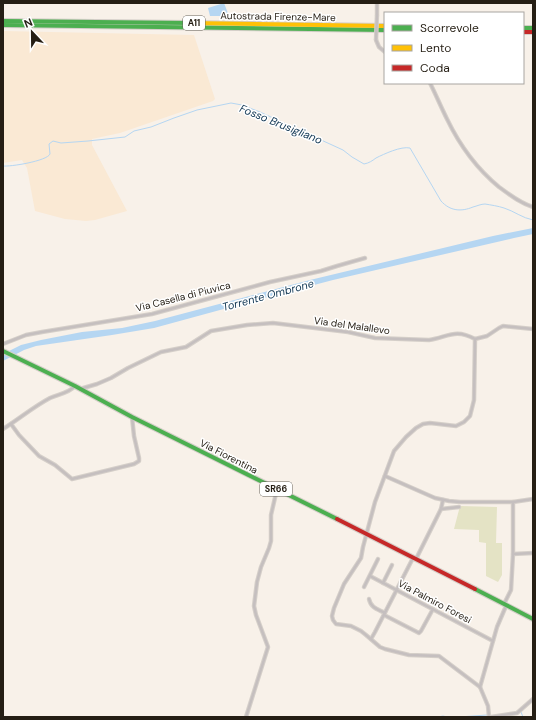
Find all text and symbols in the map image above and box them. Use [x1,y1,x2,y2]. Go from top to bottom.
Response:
street label: Autostrada Firenze-Mare [220,9,336,24]
north arrow [12,12,52,52]
legend [384,12,524,84]
text: N [22,15,35,31]
road number: A11 [183,16,205,30]
text: Scorrevole [420,20,479,36]
text: Lento [420,40,451,56]
text: Coda [420,60,450,76]
water label: Fosso Brusigliano [238,101,325,147]
water label: Torrente Ombrone [221,276,315,314]
street label: Via Casella di Piuvica [134,278,232,315]
street label: Via del Malallevo [313,314,391,337]
street label: Via Fiorentina [198,436,260,477]
road number: SR66 [260,482,292,496]
street label: Via Palmiro Foresi [396,577,474,626]

